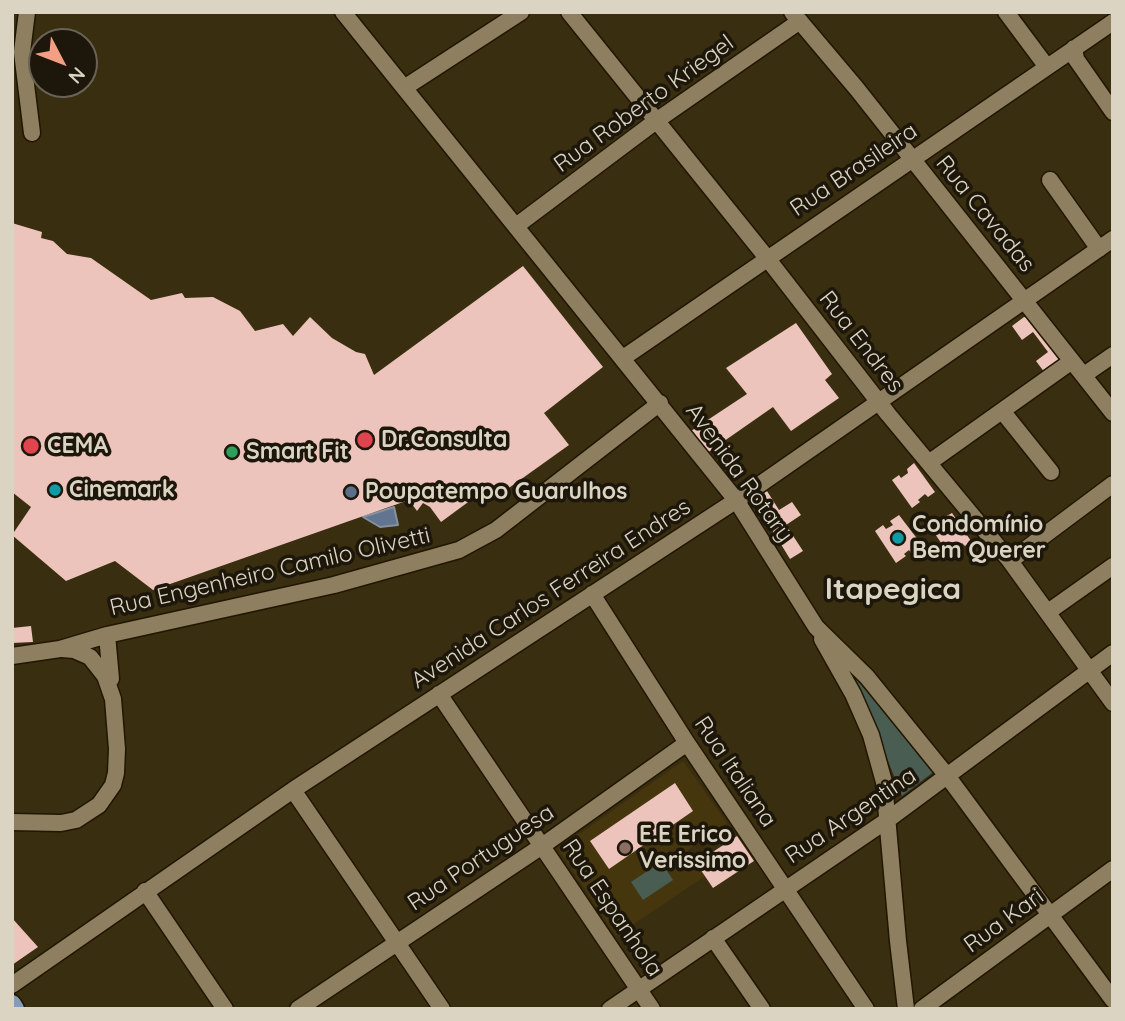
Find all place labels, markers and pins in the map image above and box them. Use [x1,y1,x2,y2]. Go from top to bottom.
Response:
place label: Dr.Consulta [381,426,507,454]
marker: Dr.Consulta [355,430,375,450]
place label: CEMA [47,432,108,460]
marker: CEMA [21,436,41,456]
place label: Smart Fit [246,438,349,466]
marker: Smart Fit [224,444,240,460]
place label: Cinemark [69,476,175,504]
place label: Poupatempo Guarulhos [365,478,627,506]
marker: Cinemark [47,482,63,498]
marker: Poupatempo Guarulhos [343,484,359,500]
place label: Condomínio Bem Querer [912,511,1046,565]
marker: Condomínio Bem Querer [890,530,906,546]
place label: E.E Erico Verissimo [639,821,746,875]
marker: E.E Erico Verissimo [617,840,633,856]

